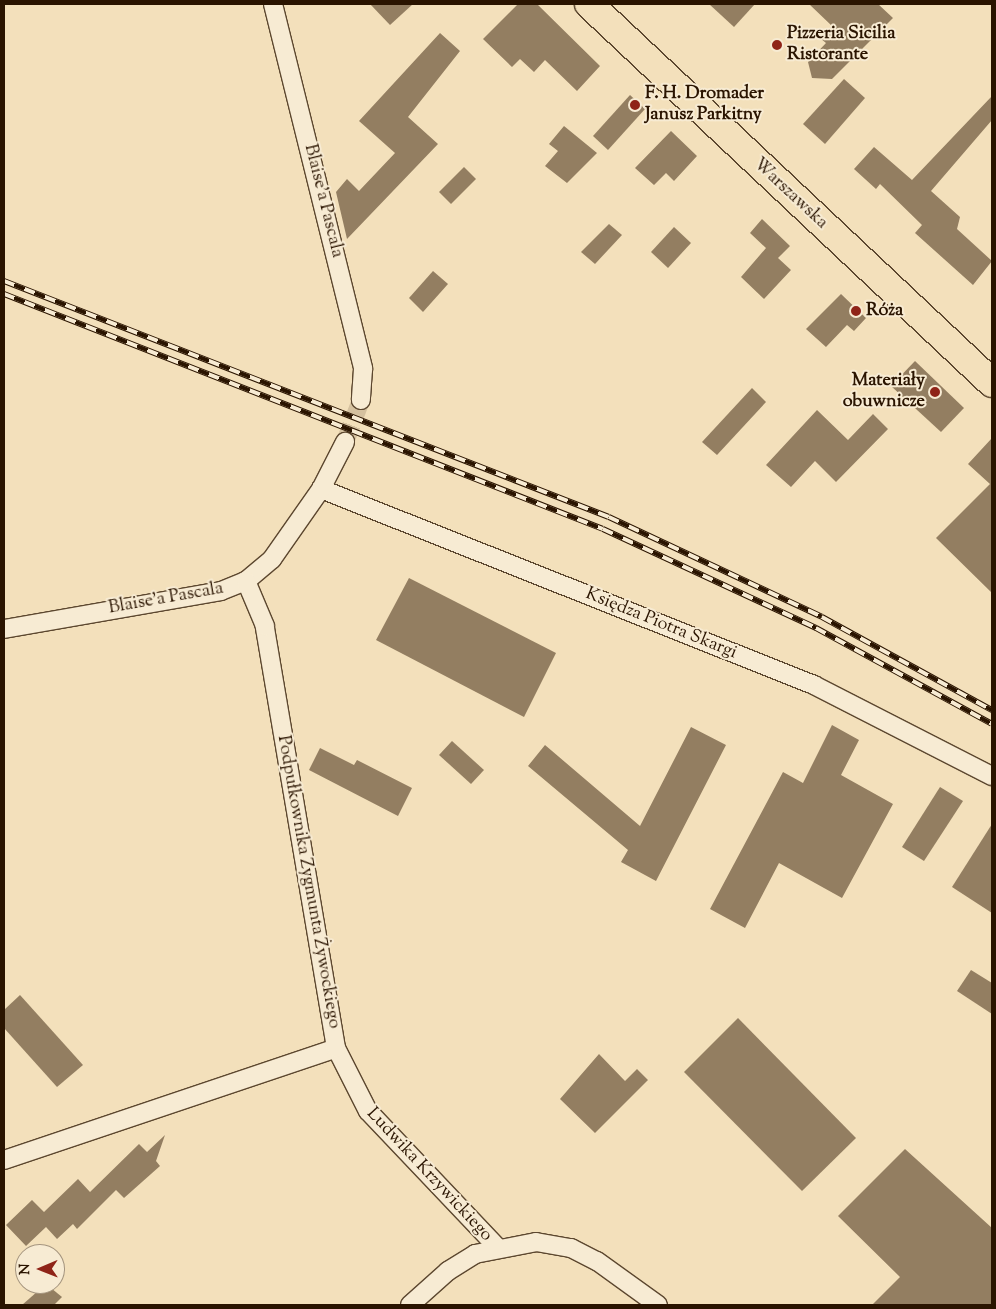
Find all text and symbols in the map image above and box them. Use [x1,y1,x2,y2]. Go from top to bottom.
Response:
place label: Pizzeria Sicilia Ristorante [787,24,895,66]
marker: Pizzeria Sicilia Ristorante [771,39,783,51]
place label: F. H. Dromader Janusz Parkitny [645,84,764,126]
marker: F. H. Dromader Janusz Parkitny [629,99,641,111]
street label: Blaise'a Pascala [298,142,348,260]
street label: Warszawska [748,154,832,234]
place label: Róża [866,300,903,322]
marker: Róża [850,305,862,317]
place label: Materiały obuwnicze [843,371,925,414]
marker: Materiały obuwnicze [929,386,941,398]
street label: Blaise'a Pascala [107,578,225,620]
street label: Księdza Piotra Skargi [582,584,740,664]
street label: Podpułkownika Zygmunta Żywockiego [272,734,344,1030]
street label: Ludwika Krzywickiego [361,1104,497,1246]
north arrow [15,1244,65,1294]
text: N [16,1263,36,1275]

